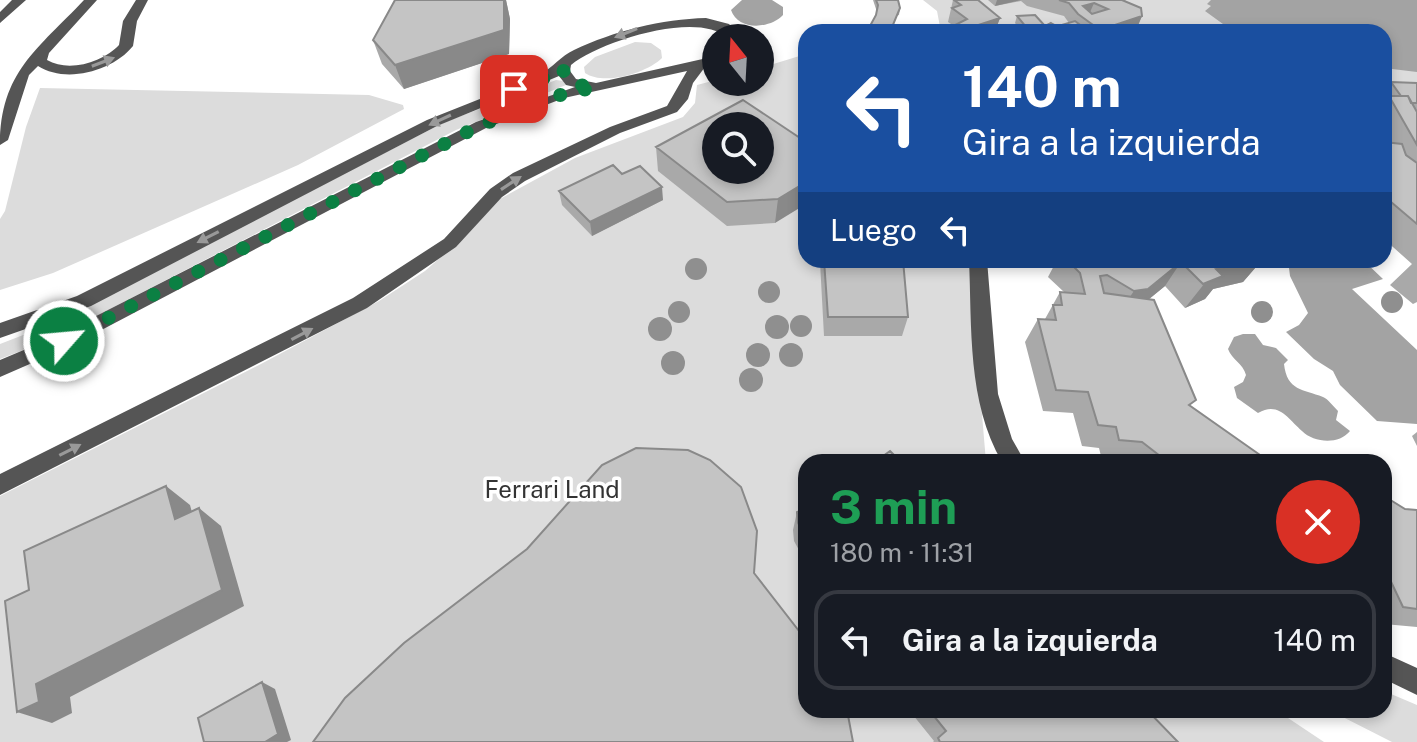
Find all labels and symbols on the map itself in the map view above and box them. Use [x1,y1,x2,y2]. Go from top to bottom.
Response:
north arrow [702,24,774,96]
one-way arrow [614,27,638,40]
one-way arrow [91,55,115,68]
pin [480,55,548,123]
one-way arrow [428,113,451,126]
one-way arrow [500,176,522,190]
one-way arrow [196,231,219,244]
position arrow [22,299,106,383]
one-way arrow [291,327,314,341]
one-way arrow [58,444,81,457]
park label: Ferrari Land [484,475,620,503]

